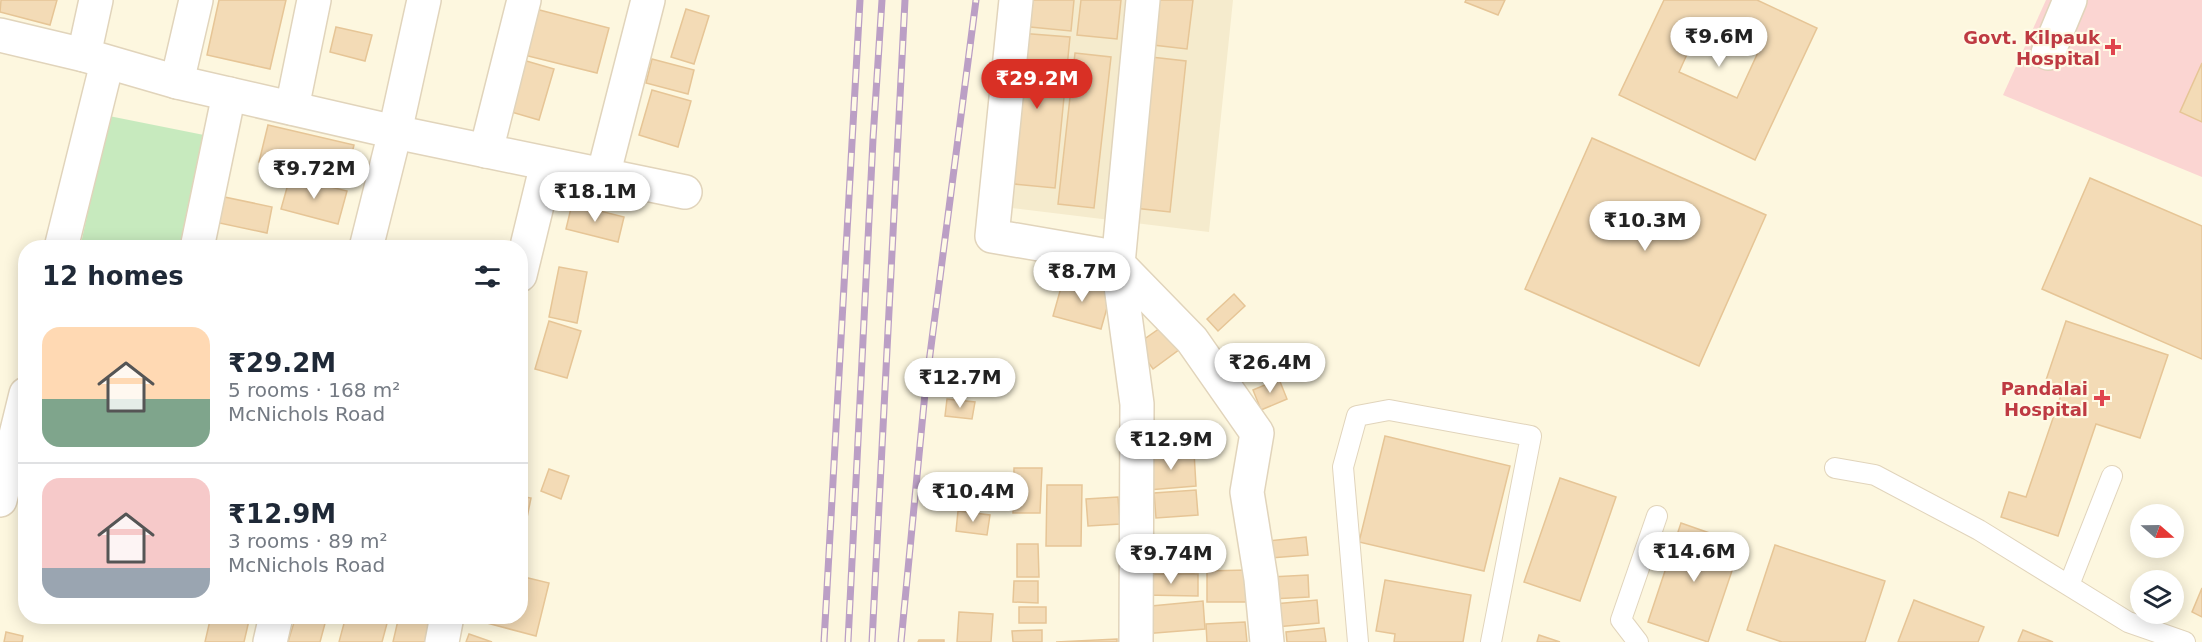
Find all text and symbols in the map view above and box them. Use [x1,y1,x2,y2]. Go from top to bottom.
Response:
pin: ₹9.6M [1677,17,1761,68]
text: ₹9.6M [1684,24,1754,48]
place label: Govt. Kilpauk Hospital [1963,27,2101,69]
marker: Govt. Kilpauk Hospital [2104,38,2122,56]
pin: ₹29.2M [988,59,1086,110]
text: ₹29.2M [995,66,1079,90]
pin: ₹9.72M [265,149,363,200]
text: ₹9.72M [272,156,356,180]
pin: ₹18.1M [546,172,644,223]
text: ₹18.1M [553,179,637,203]
pin: ₹10.3M [1596,201,1694,252]
text: ₹10.3M [1603,208,1687,232]
pin: ₹8.7M [1040,252,1124,303]
text: ₹8.7M [1047,259,1117,283]
icon: filters [471,260,504,293]
text: 12 homes [42,261,184,291]
pin: ₹26.4M [1221,343,1319,394]
text: ₹29.2M [228,348,336,378]
text: ₹26.4M [1228,350,1312,374]
icon: home [90,351,162,423]
pin: ₹12.7M [911,358,1009,409]
text: ₹12.7M [918,365,1002,389]
text: 5 rooms · 168 m² [228,378,400,402]
place label: Pandalai Hospital [2001,378,2088,420]
marker: Pandalai Hospital [2093,389,2111,407]
text: McNichols Road [228,402,385,426]
pin: ₹12.9M [1122,420,1220,471]
text: ₹12.9M [1129,427,1213,451]
pin: ₹10.4M [924,472,1022,523]
text: ₹10.4M [931,479,1015,503]
text: ₹12.9M [228,499,336,529]
icon: home [90,502,162,574]
north arrow [2130,504,2184,558]
map controls [2130,504,2184,624]
text: 3 rooms · 89 m² [228,529,388,553]
pin: ₹14.6M [1645,532,1743,583]
pin: ₹9.74M [1122,534,1220,585]
text: ₹14.6M [1652,539,1736,563]
text: ₹9.74M [1129,541,1213,565]
text: McNichols Road [228,553,385,577]
button: layers [2130,570,2184,624]

